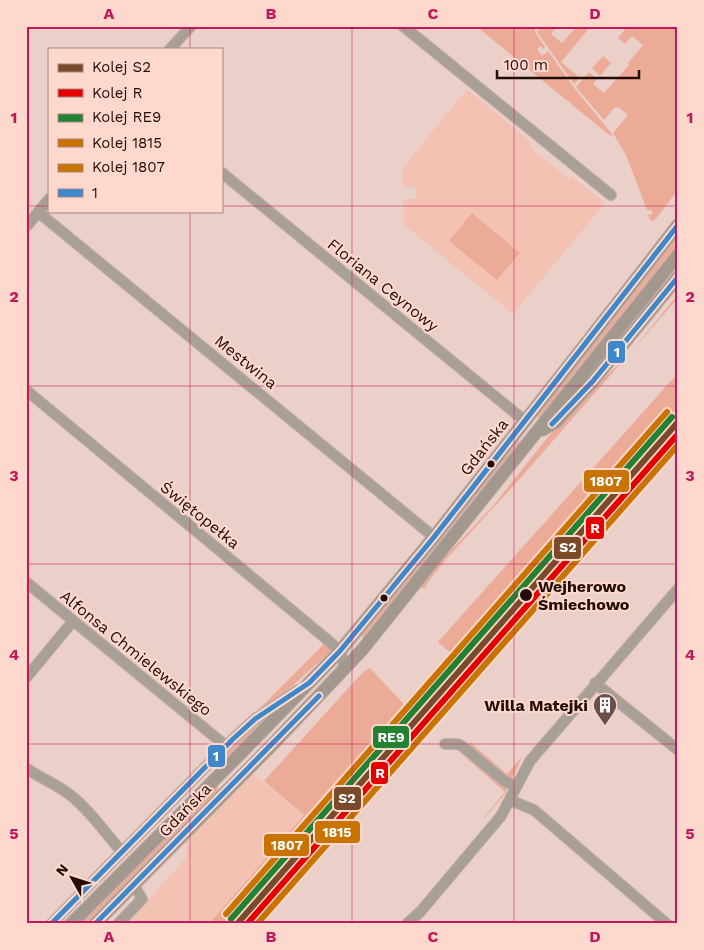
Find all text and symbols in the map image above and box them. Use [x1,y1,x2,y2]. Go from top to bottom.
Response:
text: A [104,4,115,23]
text: B [266,4,277,23]
text: C [428,4,439,23]
text: D [589,4,601,23]
legend [48,48,222,212]
scale bar [497,48,639,80]
text: 100 m [504,56,548,74]
text: Kolej S2 [92,58,151,76]
text: Kolej R [92,84,143,102]
text: 1 [11,108,17,127]
text: Kolej RE9 [92,108,161,126]
text: 1 [687,108,693,127]
text: Kolej 1815 [92,134,162,152]
text: Kolej 1807 [92,158,165,176]
text: 1 [92,184,98,202]
street label: Floriana Ceynowy [324,234,443,336]
text: 2 [9,287,19,306]
text: 2 [685,287,695,306]
street label: Mestwina [211,331,281,393]
line badge: 1 [607,340,626,364]
text: 1 [614,344,620,360]
street label: Gdańska [456,415,512,479]
unlabelled marker [486,459,496,469]
text: 3 [9,466,19,485]
text: 3 [685,466,695,485]
line badge: 1807 [583,469,630,493]
text: 1807 [590,473,622,489]
street label: Świętopełka [157,477,243,553]
line badge: R [585,516,605,540]
text: R [590,520,600,536]
line badge: S2 [553,536,582,560]
text: S2 [559,539,577,555]
place label: Wejherowo Śmiechowo [538,577,630,614]
street label: Alfonsa Chmielewskiego [56,586,216,720]
marker: Wejherowo Śmiechowo [518,587,534,603]
unlabelled marker [379,593,389,603]
text: 4 [9,645,19,664]
text: 4 [685,645,695,664]
building icon: Willa Matejki [592,692,618,726]
place label: Willa Matejki [484,696,588,715]
line badge: RE9 [372,725,410,749]
text: RE9 [377,729,405,745]
line badge: 1 [207,744,226,768]
text: 1 [213,748,219,764]
line badge: R [370,761,389,785]
text: R [375,765,385,781]
street label: Gdańska [155,779,215,841]
line badge: S2 [333,786,362,811]
text: S2 [338,790,356,806]
line badge: 1815 [314,820,361,844]
text: 5 [9,824,19,843]
text: 1815 [322,824,352,840]
text: 5 [685,824,695,843]
line badge: 1807 [263,833,310,857]
text: 1807 [271,837,303,853]
north arrow [48,852,98,902]
text: N [52,861,71,879]
text: A [104,927,115,946]
text: B [266,927,277,946]
text: C [428,927,439,946]
text: D [589,927,601,946]

